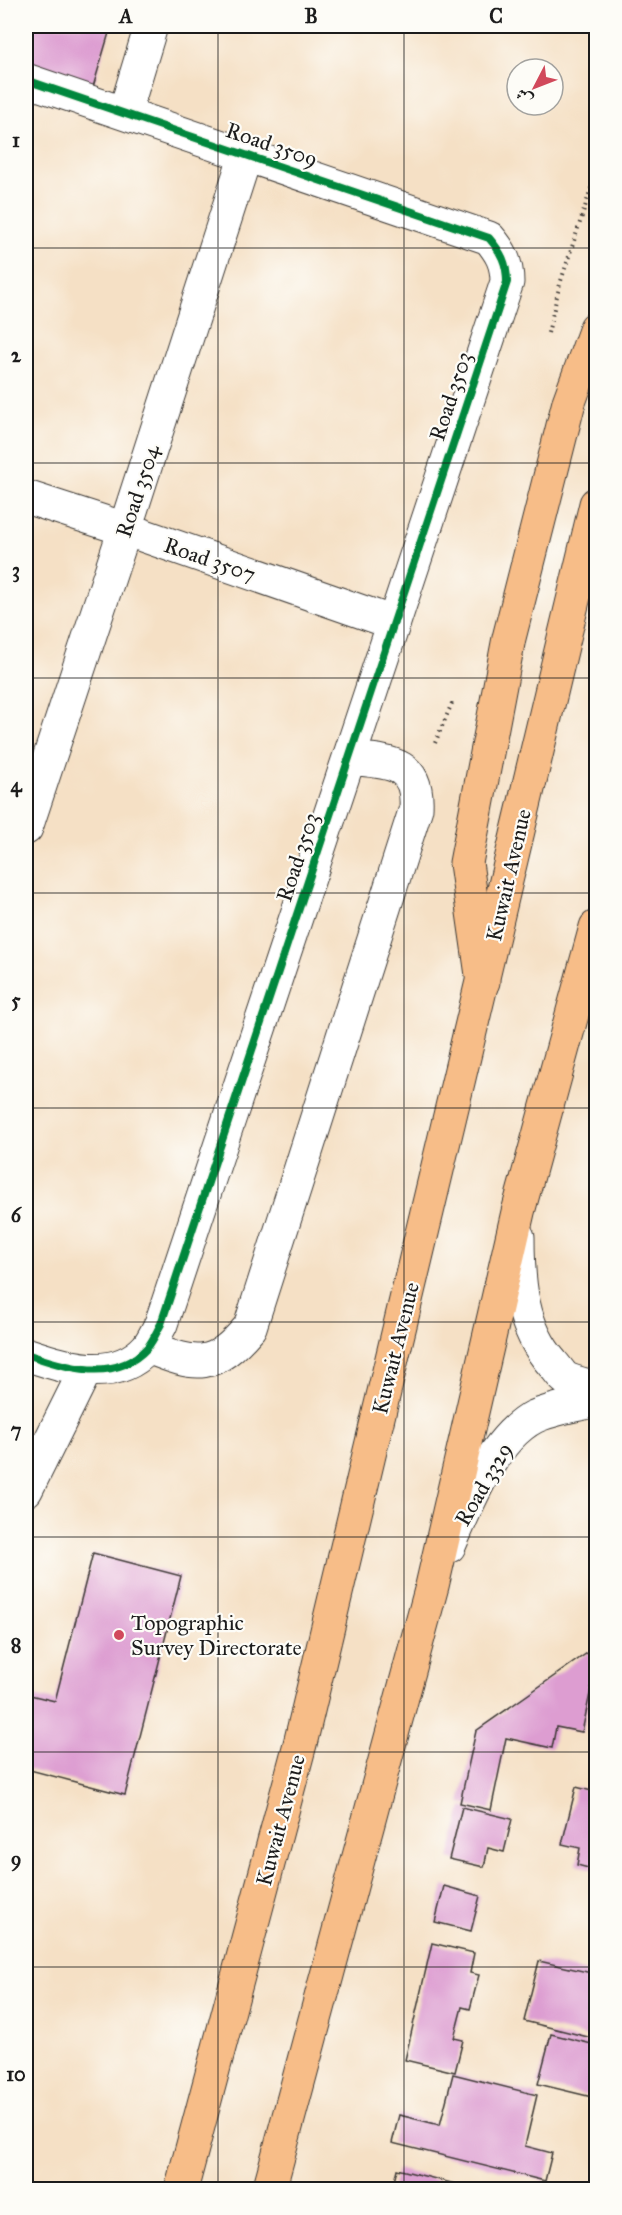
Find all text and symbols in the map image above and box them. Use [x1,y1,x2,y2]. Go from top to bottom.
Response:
text: A [117,4,133,28]
text: B [304,4,318,28]
text: C [489,4,503,28]
north arrow [505,57,565,117]
text: ش [512,84,537,109]
street label: Road 3509 [222,116,321,173]
text: 1 [12,128,20,152]
text: 2 [11,343,22,367]
street label: Road 3503 [423,348,478,444]
street label: Road 3504 [110,441,165,541]
street label: Road 3507 [160,531,259,588]
text: 3 [12,558,20,583]
text: 4 [10,773,22,798]
street label: Kuwait Avenue [480,806,537,944]
street label: Road 3503 [270,809,325,905]
text: 5 [11,988,21,1012]
text: 6 [11,1203,23,1227]
street label: Kuwait Avenue [366,1279,425,1417]
text: 7 [11,1418,22,1442]
street label: Road 3329 [449,1438,518,1531]
place label: Topographic Survey Directorate [131,1609,302,1661]
marker: Topographic Survey Directorate [112,1628,126,1642]
text: 8 [11,1633,21,1657]
street label: Kuwait Avenue [250,1751,311,1889]
text: 9 [11,1847,21,1872]
text: 10 [6,2062,26,2086]

